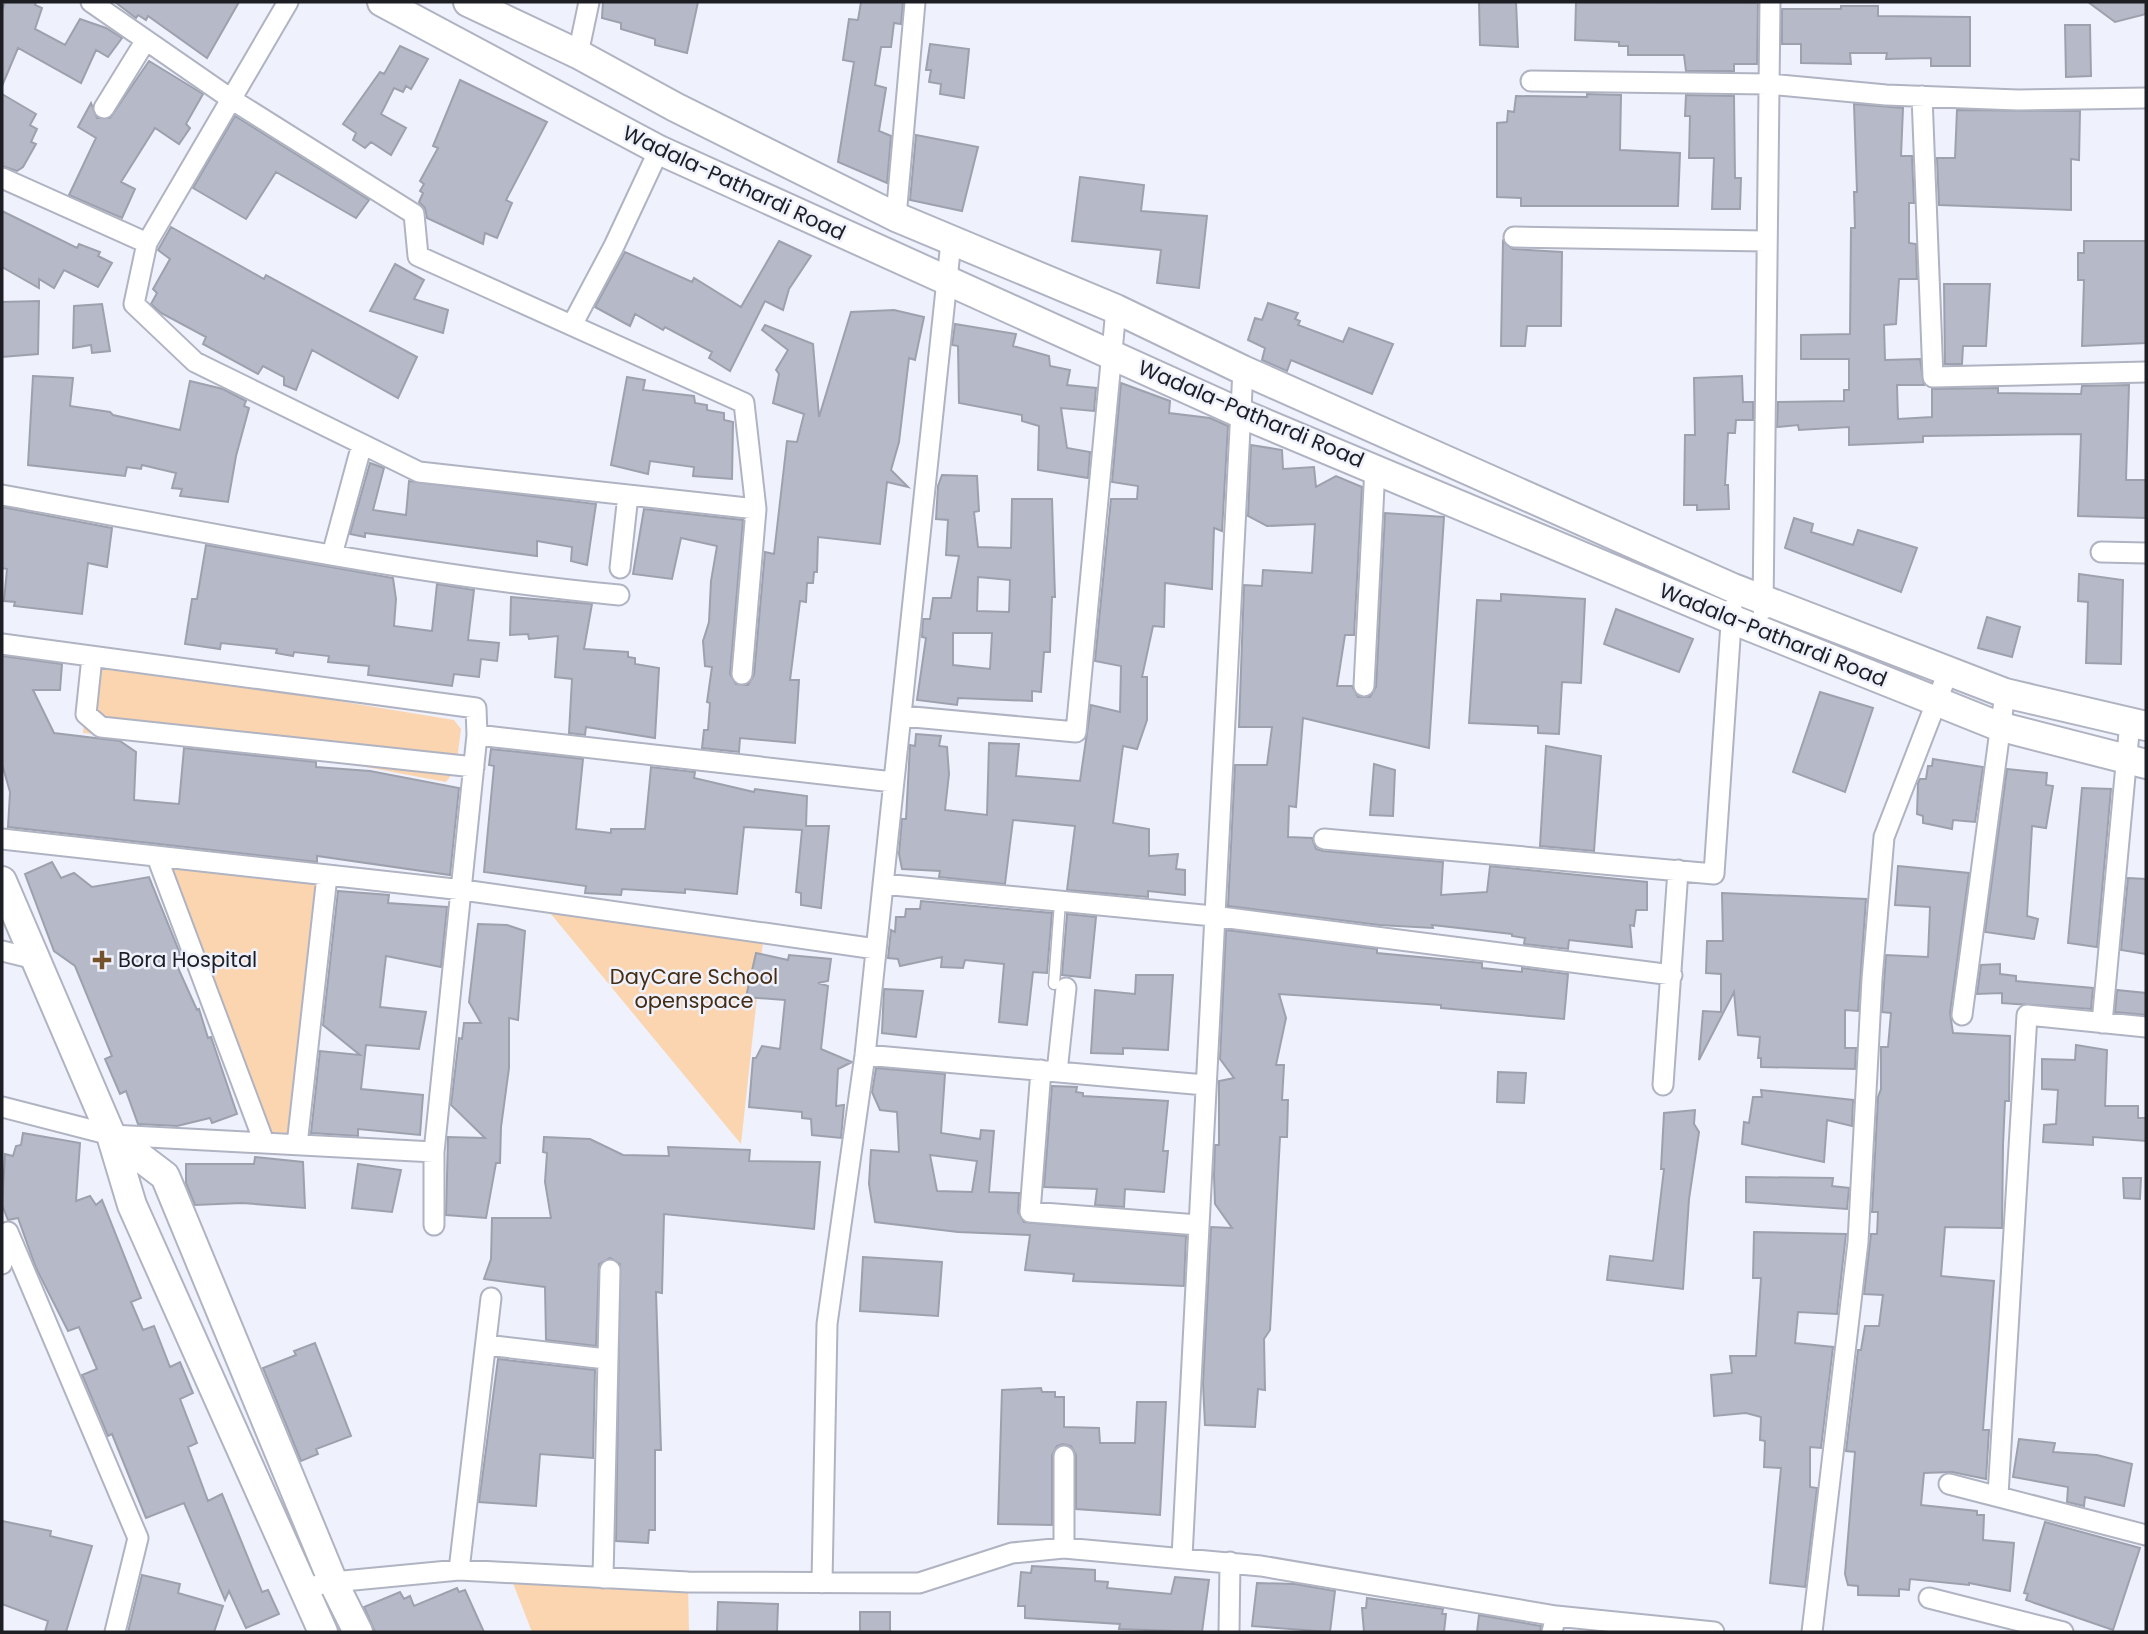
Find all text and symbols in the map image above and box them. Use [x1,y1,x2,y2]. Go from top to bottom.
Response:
street label: Wadala-Pathardi Road [618,118,850,247]
street label: Wadala-Pathardi Road [1134,353,1369,474]
street label: Wadala-Pathardi Road [1655,576,1891,694]
place label: Bora Hospital [118,945,257,974]
marker: Bora Hospital [92,950,112,970]
park label: DayCare School openspace [610,962,778,1015]

